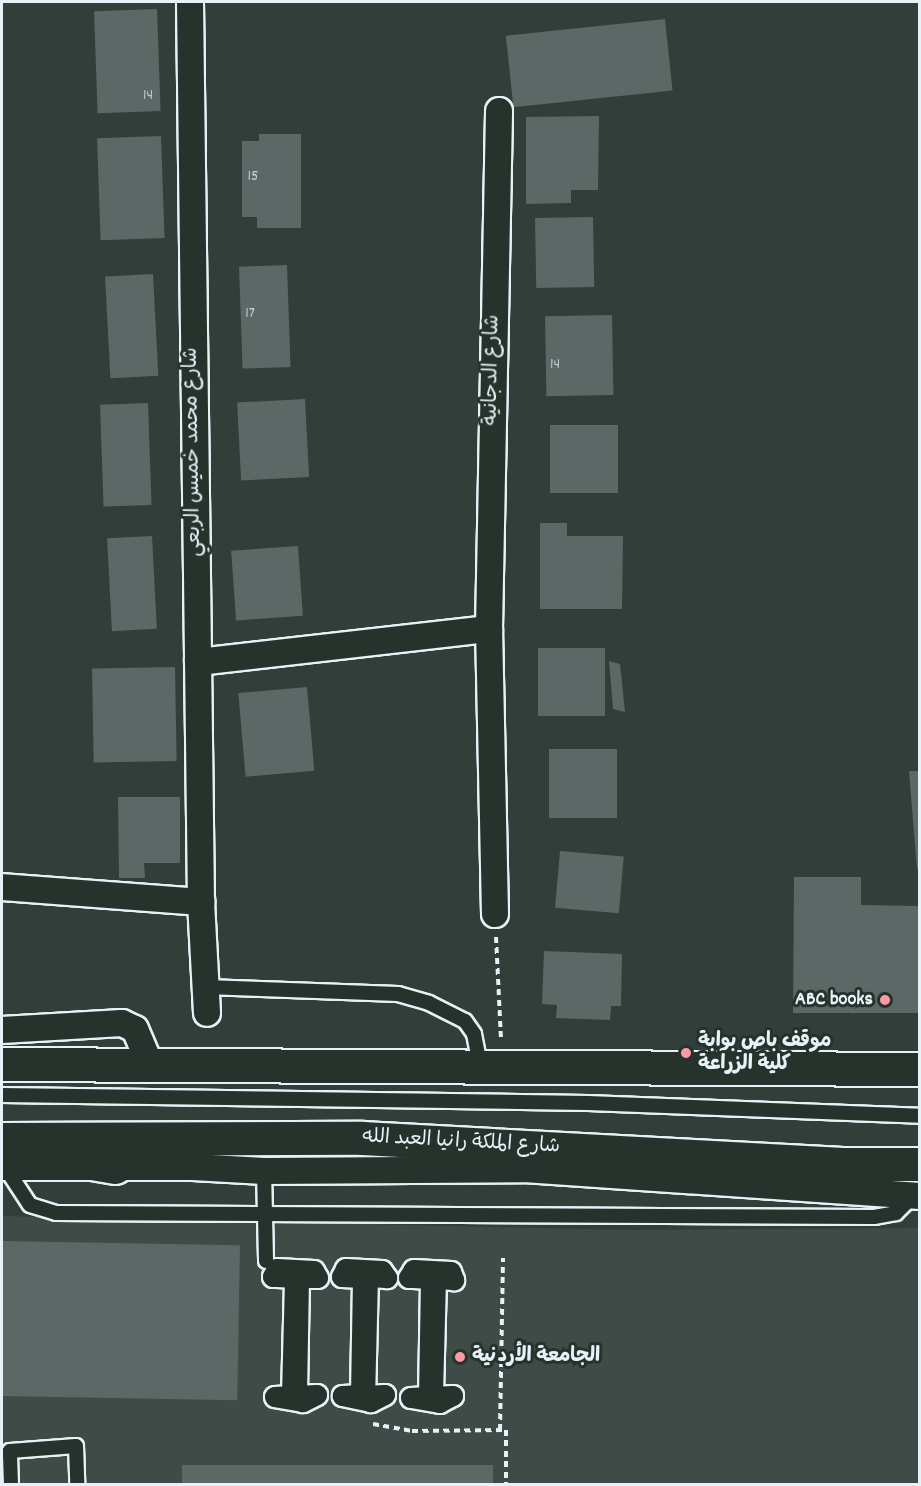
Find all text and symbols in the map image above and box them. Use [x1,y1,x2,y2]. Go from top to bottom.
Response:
house number: 14 [143,86,153,106]
house number: 15 [248,167,258,187]
house number: 17 [245,304,255,324]
street label: شارع الدجانية [480,314,506,426]
street label: شارع محمد خميس الربعي [180,347,208,557]
house number: 14 [550,355,560,375]
place label: ABC books [795,988,873,1012]
marker: ABC books [878,993,892,1007]
place label: موقف باص بوابة كلية الزراعة [698,1030,831,1077]
marker: موقف باص بوابة كلية الزراعة [679,1046,693,1060]
street label: شارع الملكة رانيا العبد الله [362,1126,560,1160]
place label: الجامعة الأردنية [472,1345,600,1369]
marker: الجامعة الأردنية [453,1350,467,1364]

